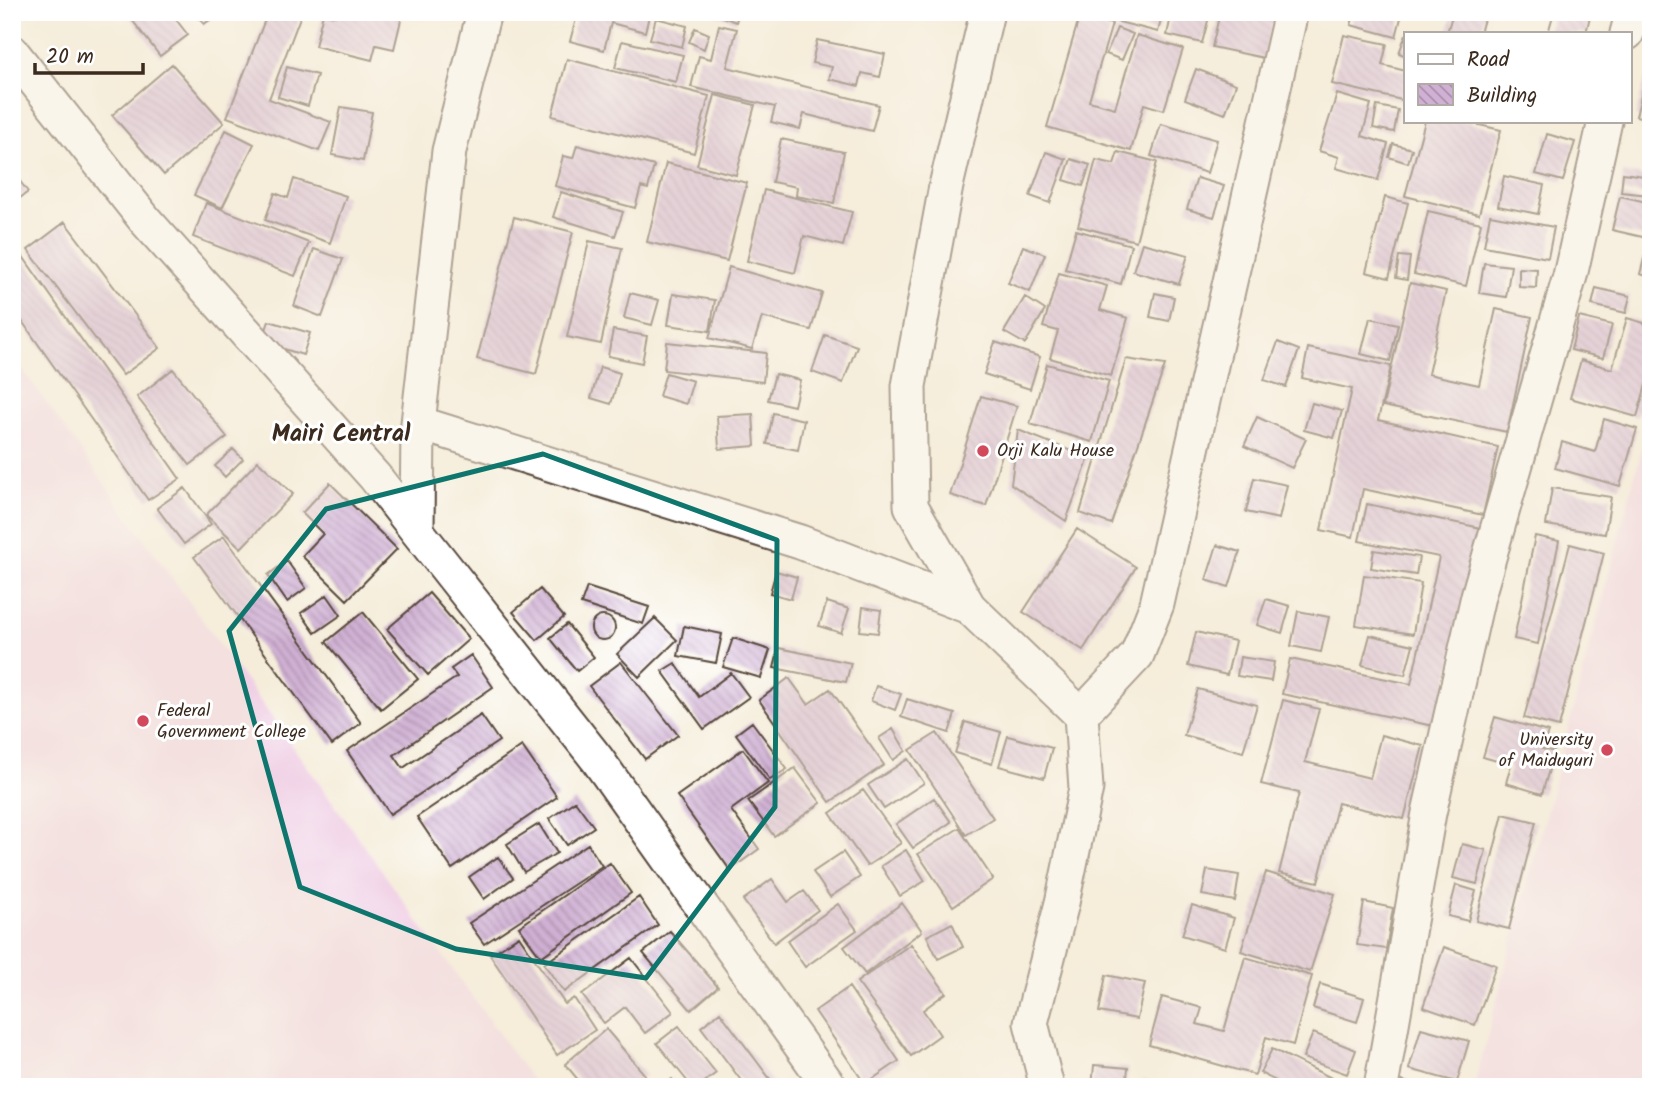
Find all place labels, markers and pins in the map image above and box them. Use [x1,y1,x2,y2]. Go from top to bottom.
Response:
place label: Orji Kalu House [997,437,1114,466]
marker: Orji Kalu House [975,443,991,459]
place label: Federal Government College [157,697,306,747]
marker: Federal Government College [135,713,151,729]
place label: University of Maiduguri [1499,726,1594,776]
marker: University of Maiduguri [1599,742,1615,758]

